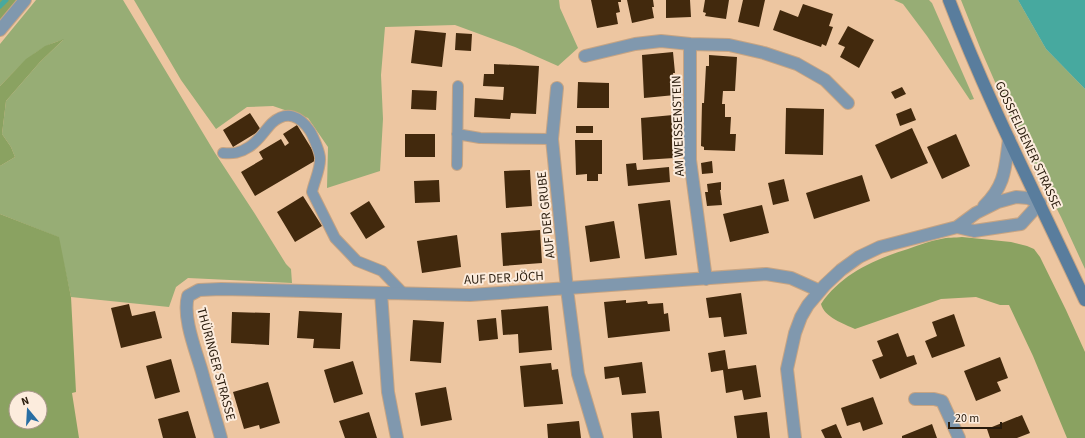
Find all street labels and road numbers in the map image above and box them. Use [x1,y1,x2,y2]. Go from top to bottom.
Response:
street label: AM WEISSENSTEIN [667,75,689,177]
street label: GOSSFELDENER STRASSE [991,78,1066,212]
street label: AUF DER GRUBE [532,170,560,259]
street label: AUF DER JÖCH [464,267,544,289]
street label: THÜRINGER STRASSE [192,305,240,423]

